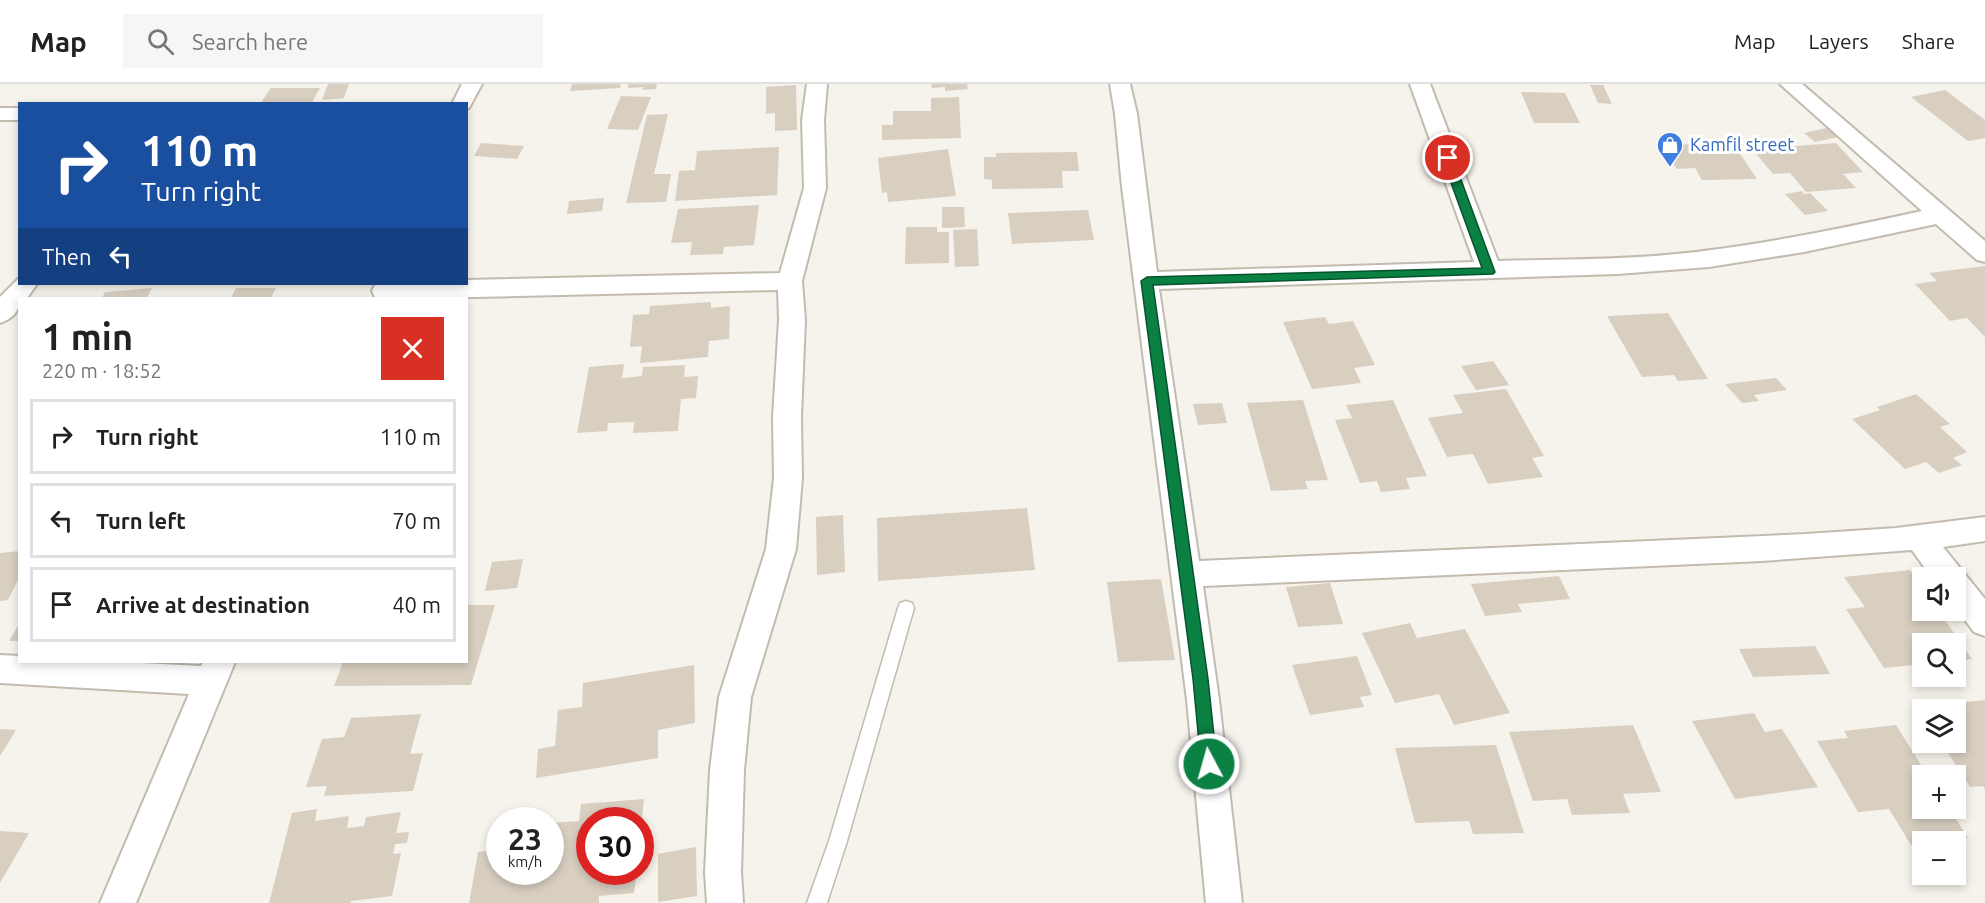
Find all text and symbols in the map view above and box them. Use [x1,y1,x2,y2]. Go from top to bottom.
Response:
search box [123,14,543,68]
icon: search [144,25,177,58]
text: Map [30,26,87,57]
text: Search here [192,29,308,54]
text: Map [1734,29,1775,53]
text: Layers [1808,29,1869,53]
text: Share [1902,29,1955,53]
icon: right [42,126,120,204]
text: 110 m [141,127,258,174]
shop icon: Kamfil street [1655,130,1685,168]
pin [1422,132,1473,183]
place label: Kamfil street [1690,134,1794,154]
icon: arrive [1431,141,1464,174]
text: Turn right [141,176,261,206]
icon: left [104,240,137,273]
text: Then [42,244,92,269]
text: 1 min [42,316,133,357]
button: close [381,317,444,380]
text: 220 m · 18:52 [42,359,162,382]
icon: right [45,420,78,453]
text: Turn right [96,424,198,449]
text: 110 m [380,424,441,449]
icon: left [45,504,78,537]
text: Turn left [96,508,186,533]
text: 70 m [392,508,441,533]
map controls [1912,567,1966,885]
button: sound [1912,567,1966,621]
icon: arrive [45,588,78,621]
text: Arrive at destination [96,592,310,617]
text: 40 m [392,592,441,617]
button: search [1912,633,1966,687]
button: layers [1912,699,1966,753]
position arrow [1177,732,1241,796]
button: + [1912,765,1966,819]
speed limit sign: 30 [576,807,654,885]
text: 23 [508,822,542,856]
button: − [1912,831,1966,885]
text: km/h [508,853,542,870]

